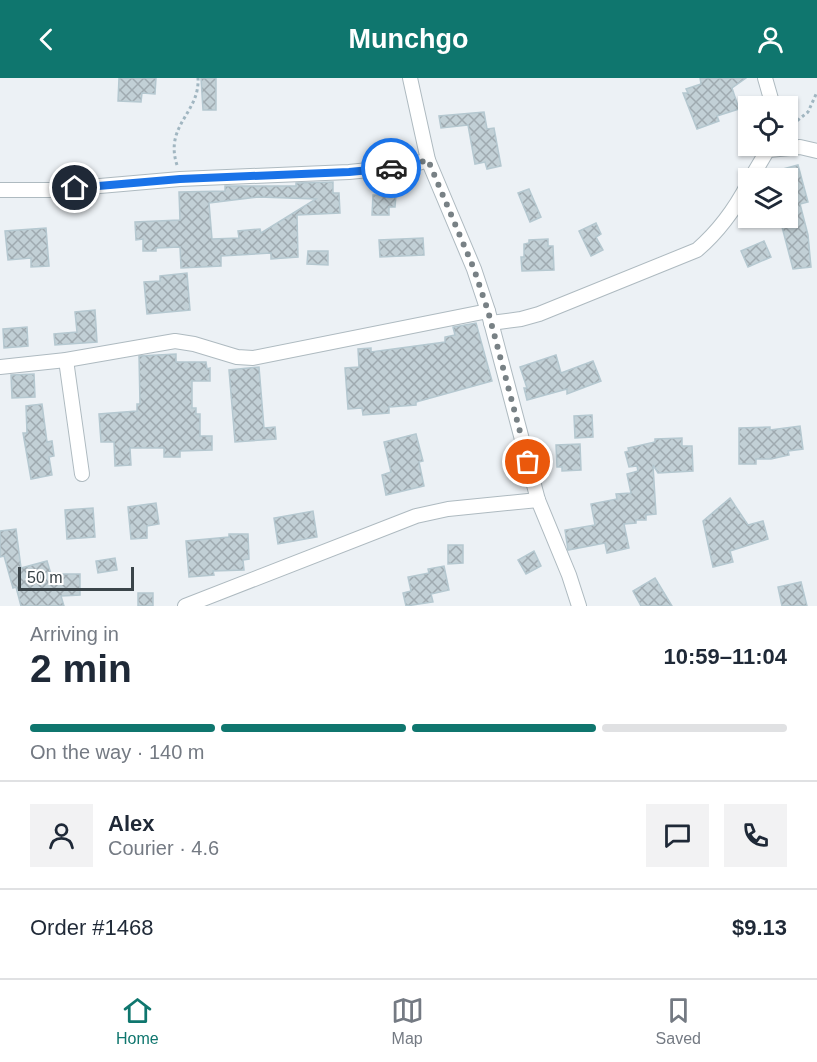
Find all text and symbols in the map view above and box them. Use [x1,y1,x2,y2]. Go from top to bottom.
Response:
icon: back [30,23,63,56]
icon: person [754,23,787,56]
text: Munchgo [349,24,468,54]
map controls [738,96,798,228]
button: locate [738,96,798,156]
courier [361,138,421,198]
icon: car [375,152,408,185]
pin [49,162,100,213]
button: layers [738,168,798,228]
icon: home [58,171,91,204]
pin [502,436,553,487]
icon: bag [511,445,544,478]
scale bar [18,564,134,592]
text: 50 m [27,569,63,586]
text: Arriving in [30,623,119,645]
text: 10:59–11:04 [663,644,787,669]
text: 2 min [30,647,132,690]
text: On the way · 140 m [30,741,205,763]
button: person [30,804,93,867]
button: chat [646,804,709,867]
button: phone [724,804,787,867]
text: Alex [108,811,154,836]
text: Courier · 4.6 [108,837,219,859]
text: Order #1468 [30,915,154,940]
text: $9.13 [732,915,787,940]
tab: Home [116,994,159,1048]
tab: Map [391,994,424,1048]
tab: Saved [656,994,701,1048]

